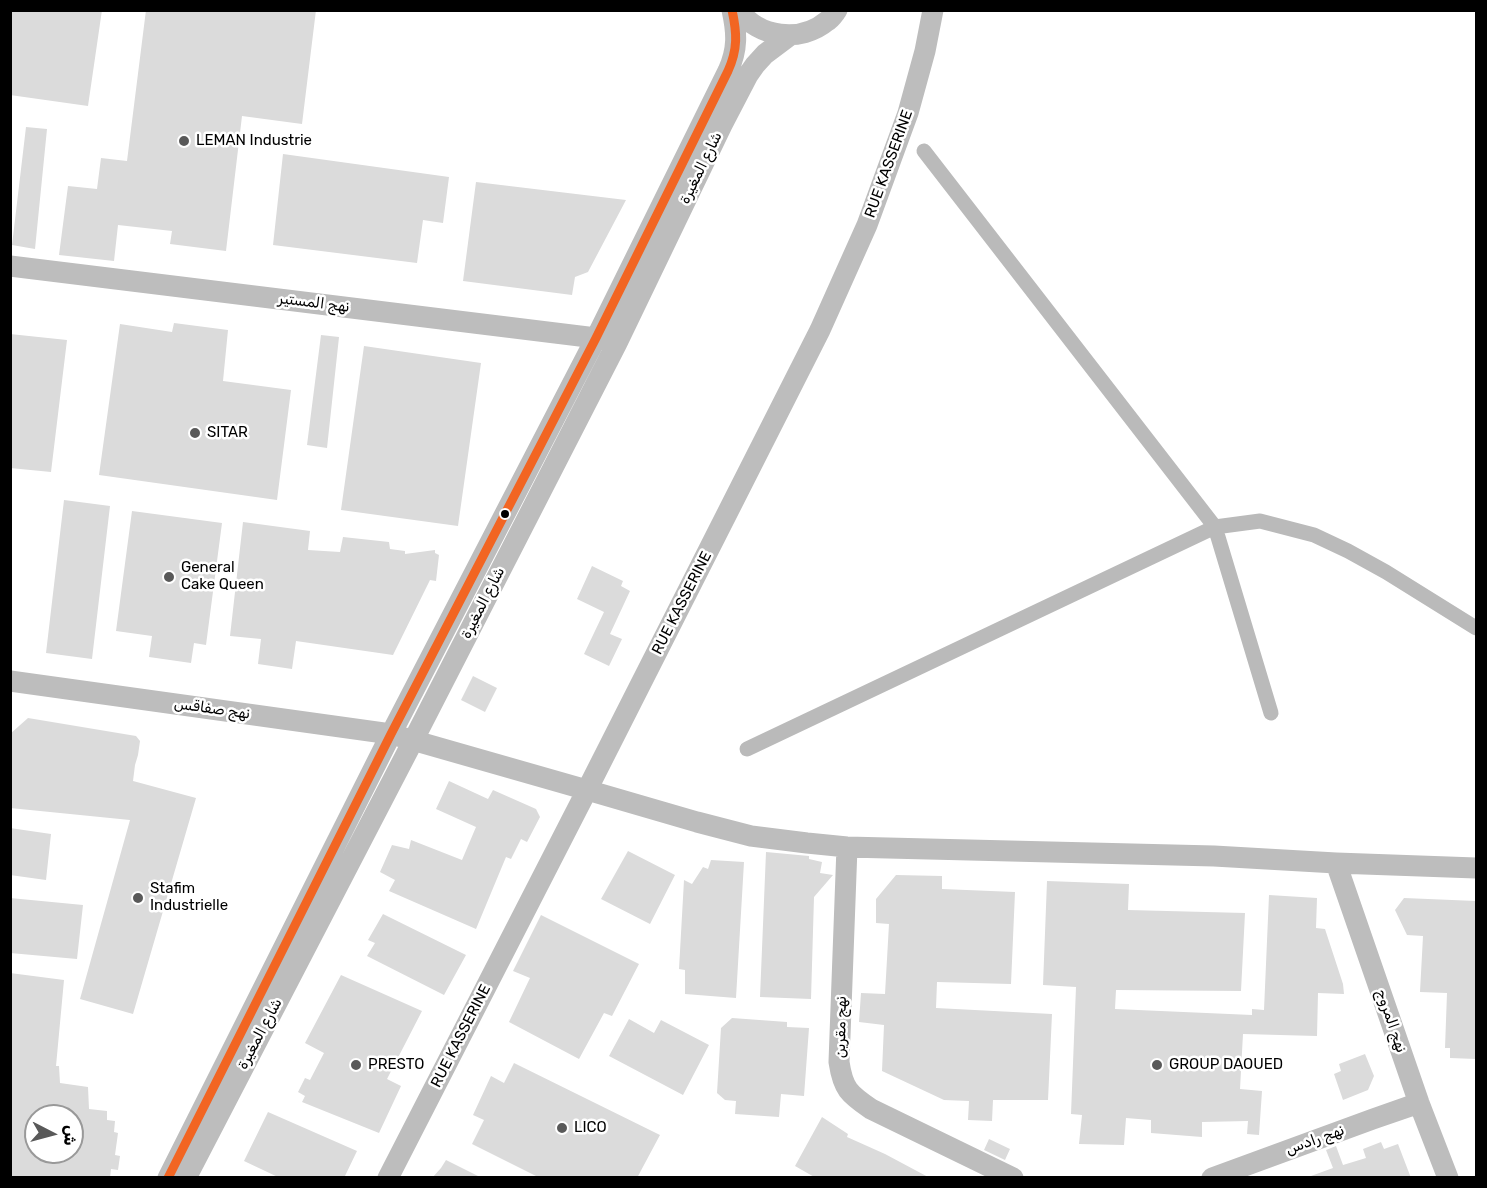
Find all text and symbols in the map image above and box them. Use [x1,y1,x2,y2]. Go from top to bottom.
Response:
street label: RUE KASSERINE [861,108,917,220]
street label: شارع المغيرة [676,129,726,207]
place label: LEMAN Industrie [196,132,312,150]
marker: LEMAN Industrie [177,134,191,148]
street label: نهج المستير [277,290,351,316]
place label: SITAR [207,424,248,442]
marker: SITAR [188,426,202,440]
unlabelled marker [499,508,511,520]
street label: RUE KASSERINE [648,548,716,658]
place label: General Cake Queen [181,559,264,594]
street label: شارع المغيرة [457,564,509,642]
marker: General Cake Queen [162,570,176,584]
street label: نهج صفاقس [173,695,251,723]
place label: Stafim Industrielle [150,880,228,915]
marker: Stafim Industrielle [131,891,145,905]
street label: RUE KASSERINE [427,981,495,1091]
street label: نهج المروج [1372,987,1410,1055]
street label: شارع المغيرة [234,995,286,1073]
street label: نهج مقرين [831,996,851,1058]
place label: PRESTO [368,1056,424,1074]
place label: GROUP DAOUED [1169,1056,1283,1074]
marker: PRESTO [349,1058,363,1072]
marker: GROUP DAOUED [1150,1058,1164,1072]
north arrow [24,1104,84,1164]
place label: LICO [574,1119,607,1137]
marker: LICO [555,1121,569,1135]
street label: نهج رادس [1283,1121,1347,1159]
text: ش [60,1125,81,1147]

